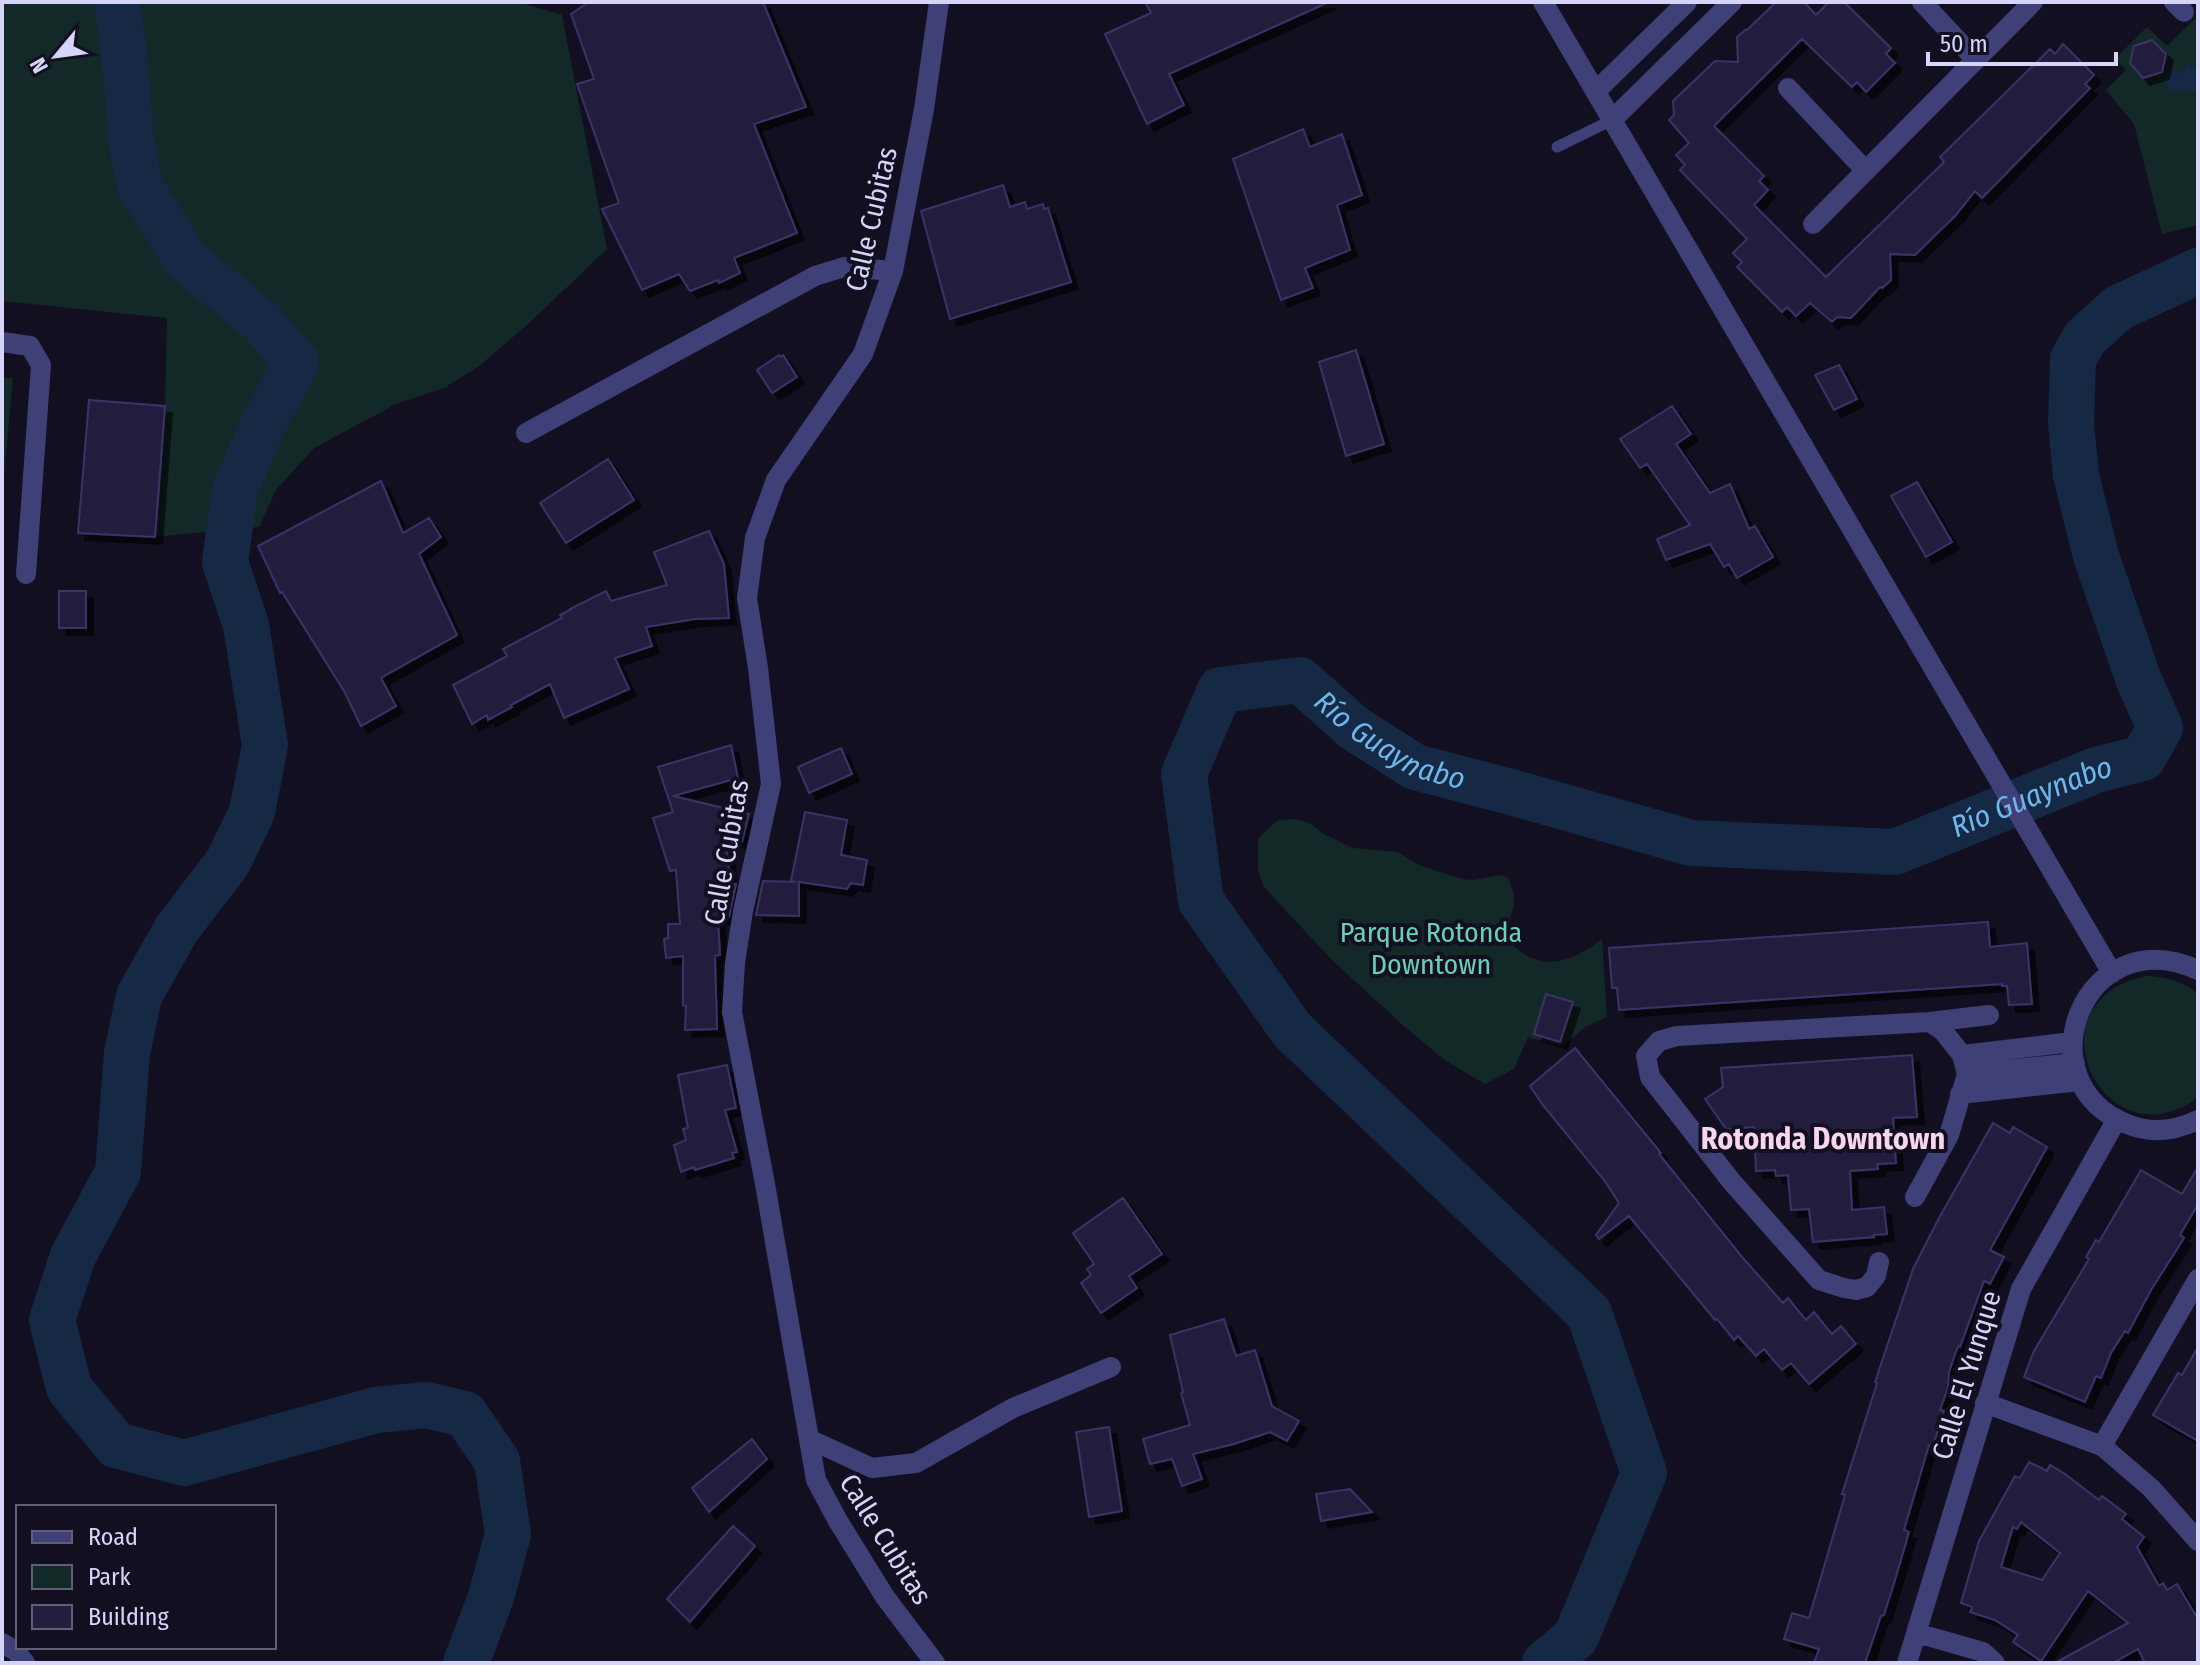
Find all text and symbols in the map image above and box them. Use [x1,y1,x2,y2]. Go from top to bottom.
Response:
north arrow [16,16,96,96]
scale bar [1928,16,2116,66]
text: 50 m [1940,30,1988,58]
text: N [24,53,54,78]
street label: Calle Cubitas [839,144,904,295]
water label: Río Guaynabo [1307,683,1469,797]
water label: Río Guaynabo [1946,749,2116,845]
street label: Calle Cubitas [697,777,756,927]
park label: Parque Rotonda Downtown [1340,916,1522,981]
district label: Rotonda Downtown [1701,1121,1945,1157]
street label: Calle El Yunque [1925,1287,2008,1464]
street label: Calle Cubitas [833,1468,939,1610]
legend [16,1505,276,1649]
text: Road [88,1523,138,1551]
text: Park [88,1563,131,1591]
text: Building [88,1603,170,1631]

